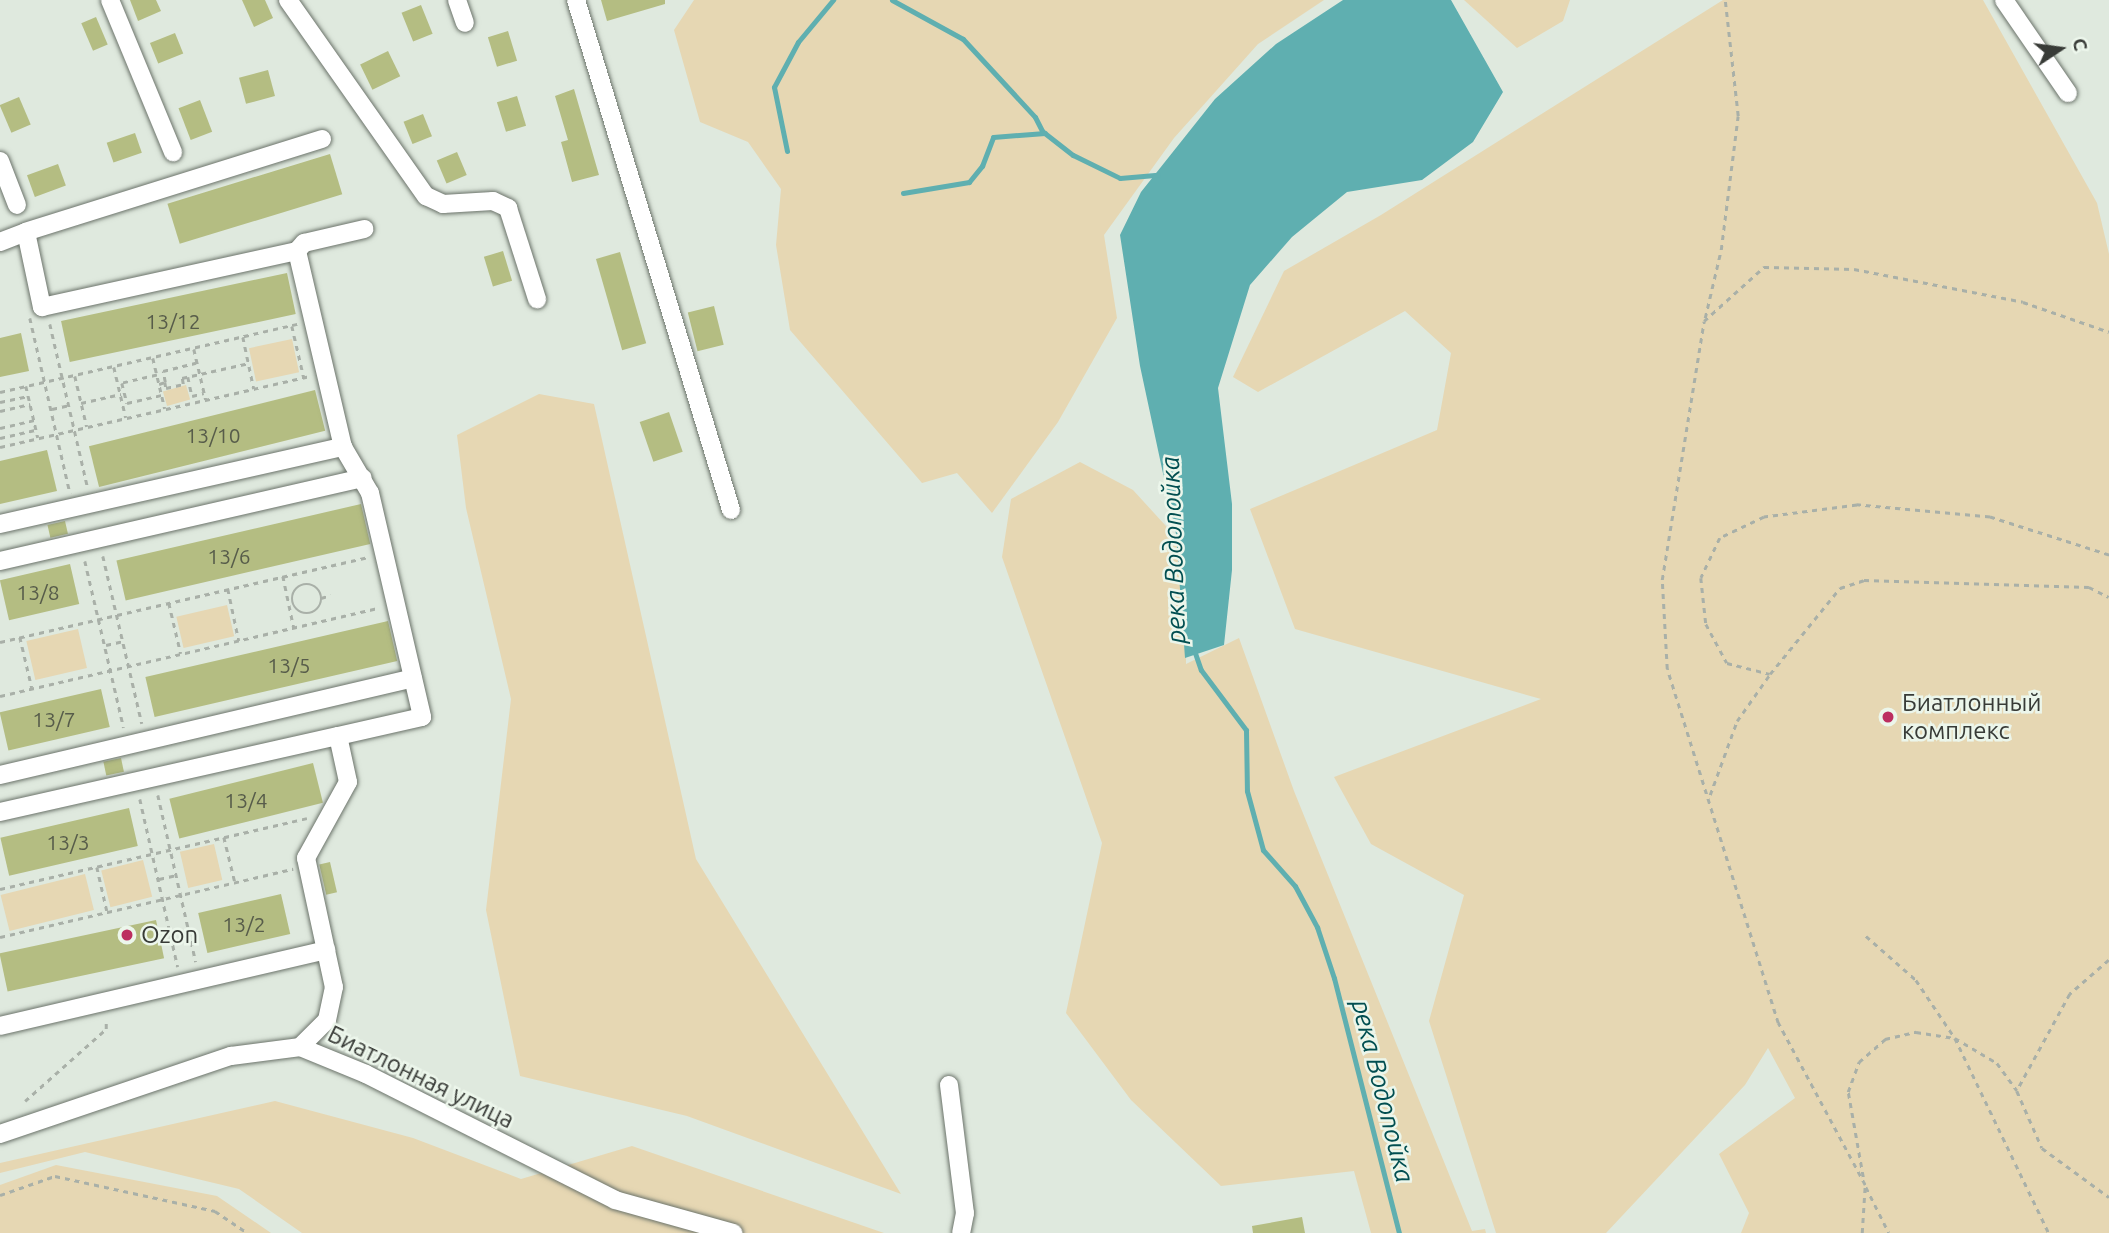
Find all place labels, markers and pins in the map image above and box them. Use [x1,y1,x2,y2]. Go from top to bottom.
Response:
place label: Биатлонный комплекс [1902,689,2042,745]
marker: Биатлонный комплекс [1880,709,1896,725]
place label: Ozon [141,921,198,949]
marker: Ozon [119,927,135,943]

